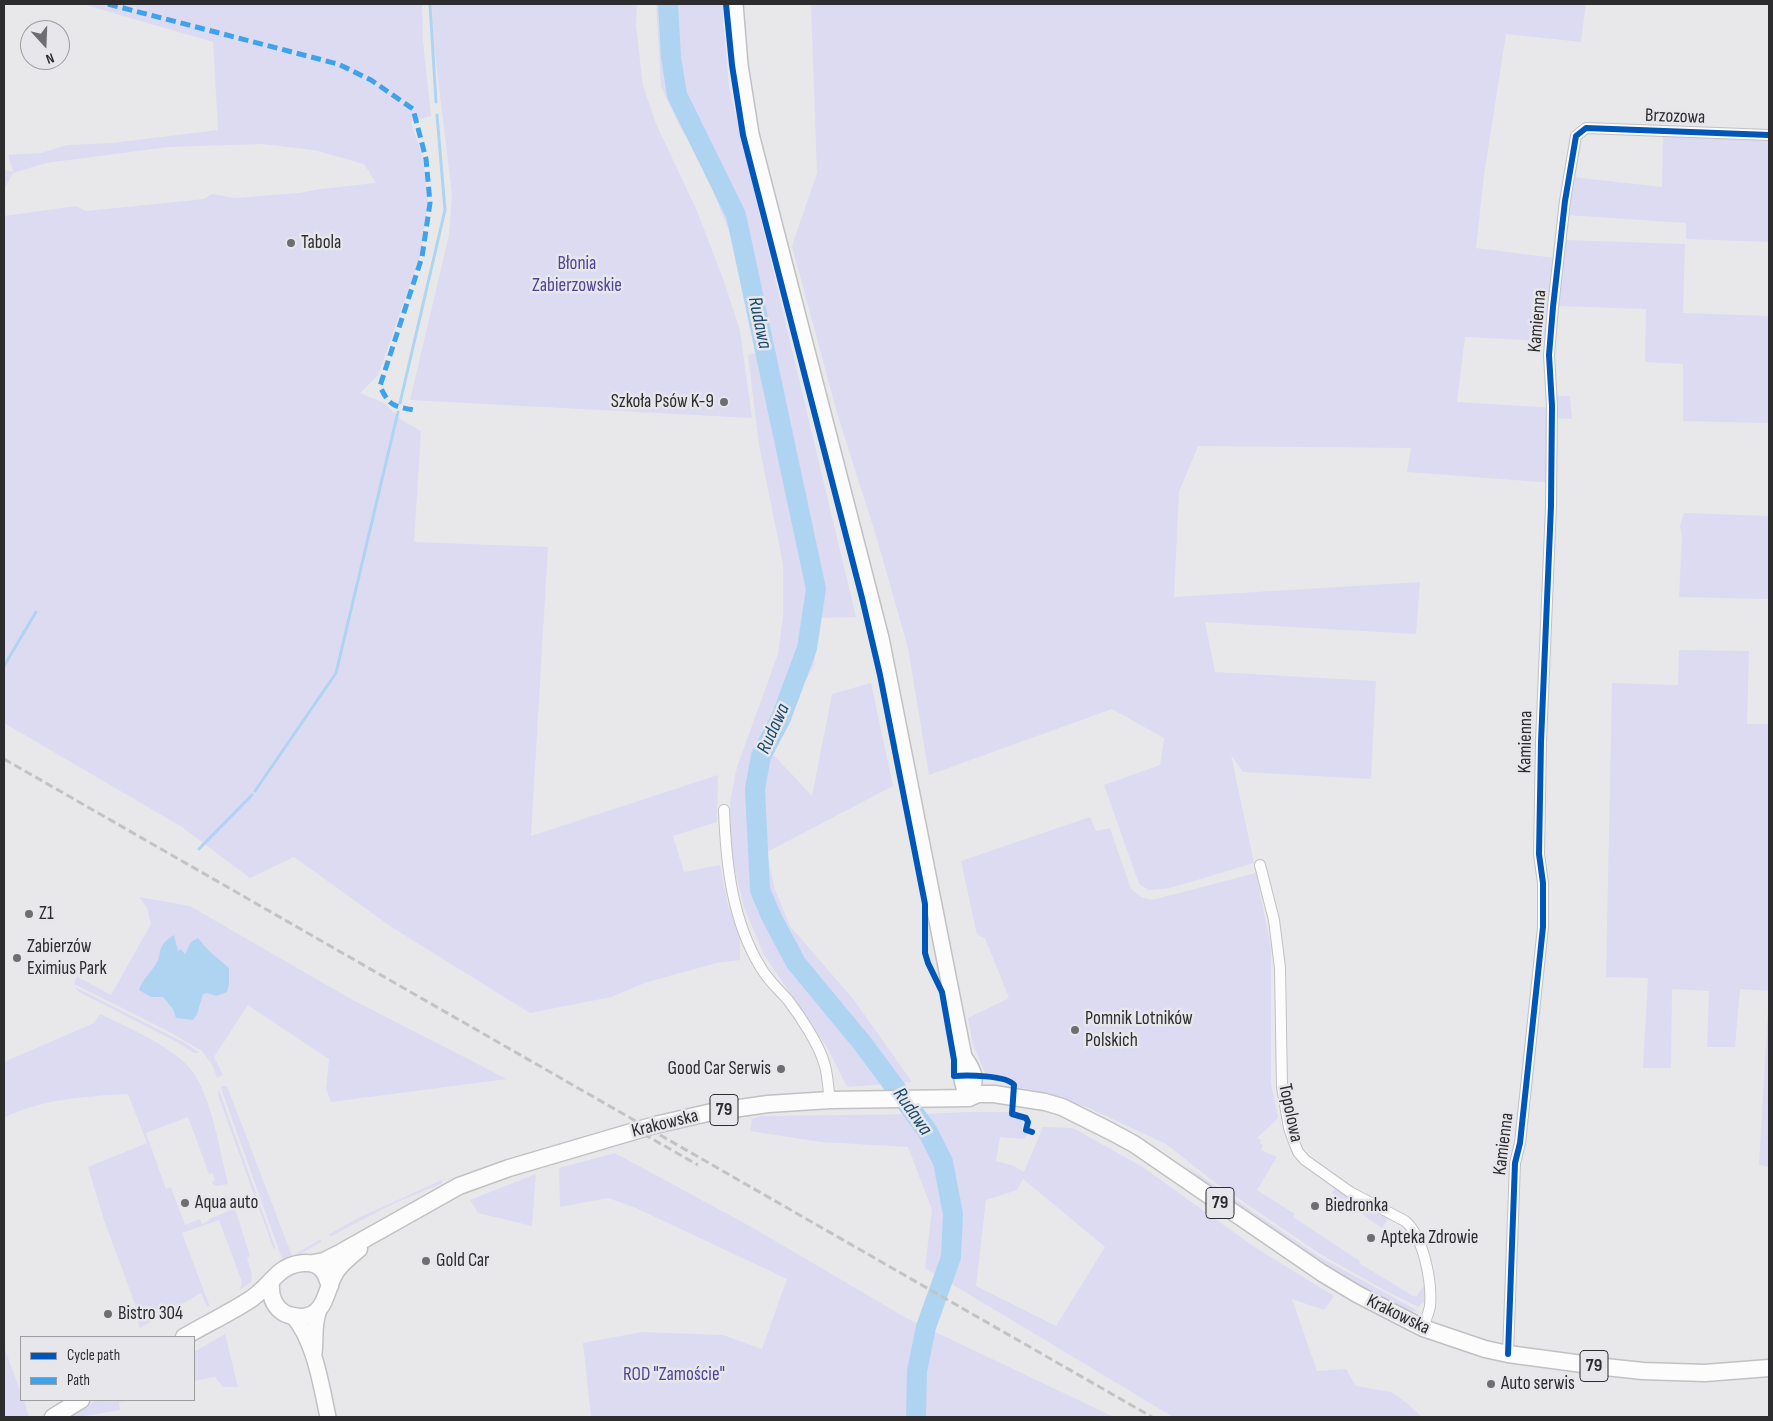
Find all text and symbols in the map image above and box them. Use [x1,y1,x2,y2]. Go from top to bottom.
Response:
north arrow [20,20,70,70]
text: N [44,49,56,68]
street label: Brzozowa [1644,105,1706,129]
place label: Tabola [301,232,341,254]
marker: Tabola [285,237,297,249]
park label: Błonia Zabierzowskie [532,253,622,297]
street label: Kamienna [1524,289,1552,353]
water label: Rudawa [742,295,776,351]
place label: Szkoła Psów K-9 [611,391,714,413]
marker: Szkoła Psów K-9 [718,396,730,408]
water label: Rudawa [752,700,796,758]
street label: Kamienna [1514,710,1538,774]
place label: Z1 [39,903,54,925]
marker: Z1 [23,908,35,920]
place label: Zabierzów Eximius Park [27,936,107,980]
marker: Zabierzów Eximius Park [11,952,23,964]
place label: Pomnik Lotników Polskich [1085,1008,1193,1052]
marker: Pomnik Lotników Polskich [1069,1024,1081,1036]
place label: Good Car Serwis [668,1058,771,1080]
marker: Good Car Serwis [775,1063,787,1075]
street label: Topolowa [1273,1082,1307,1144]
water label: Rudawa [887,1084,937,1140]
road number: 79 [710,1094,738,1126]
street label: Krakowska [629,1105,701,1143]
street label: Kamienna [1489,1111,1519,1177]
road number: 79 [1206,1188,1234,1218]
place label: Aqua auto [195,1192,258,1214]
place label: Biedronka [1325,1195,1388,1217]
marker: Aqua auto [179,1197,191,1209]
marker: Biedronka [1309,1200,1321,1212]
place label: Apteka Zdrowie [1381,1227,1478,1249]
marker: Apteka Zdrowie [1365,1232,1377,1244]
place label: Gold Car [436,1250,490,1272]
marker: Gold Car [420,1255,432,1267]
street label: Krakowska [1363,1290,1433,1340]
place label: Bistro 304 [118,1303,183,1325]
marker: Bistro 304 [102,1308,114,1320]
legend [20,1336,195,1401]
text: Cycle path [67,1346,120,1365]
road number: 79 [1580,1350,1608,1382]
park label: ROD "Zamoście" [623,1364,725,1386]
text: Path [67,1371,90,1390]
place label: Auto serwis [1501,1373,1575,1395]
marker: Auto serwis [1485,1378,1497,1390]

